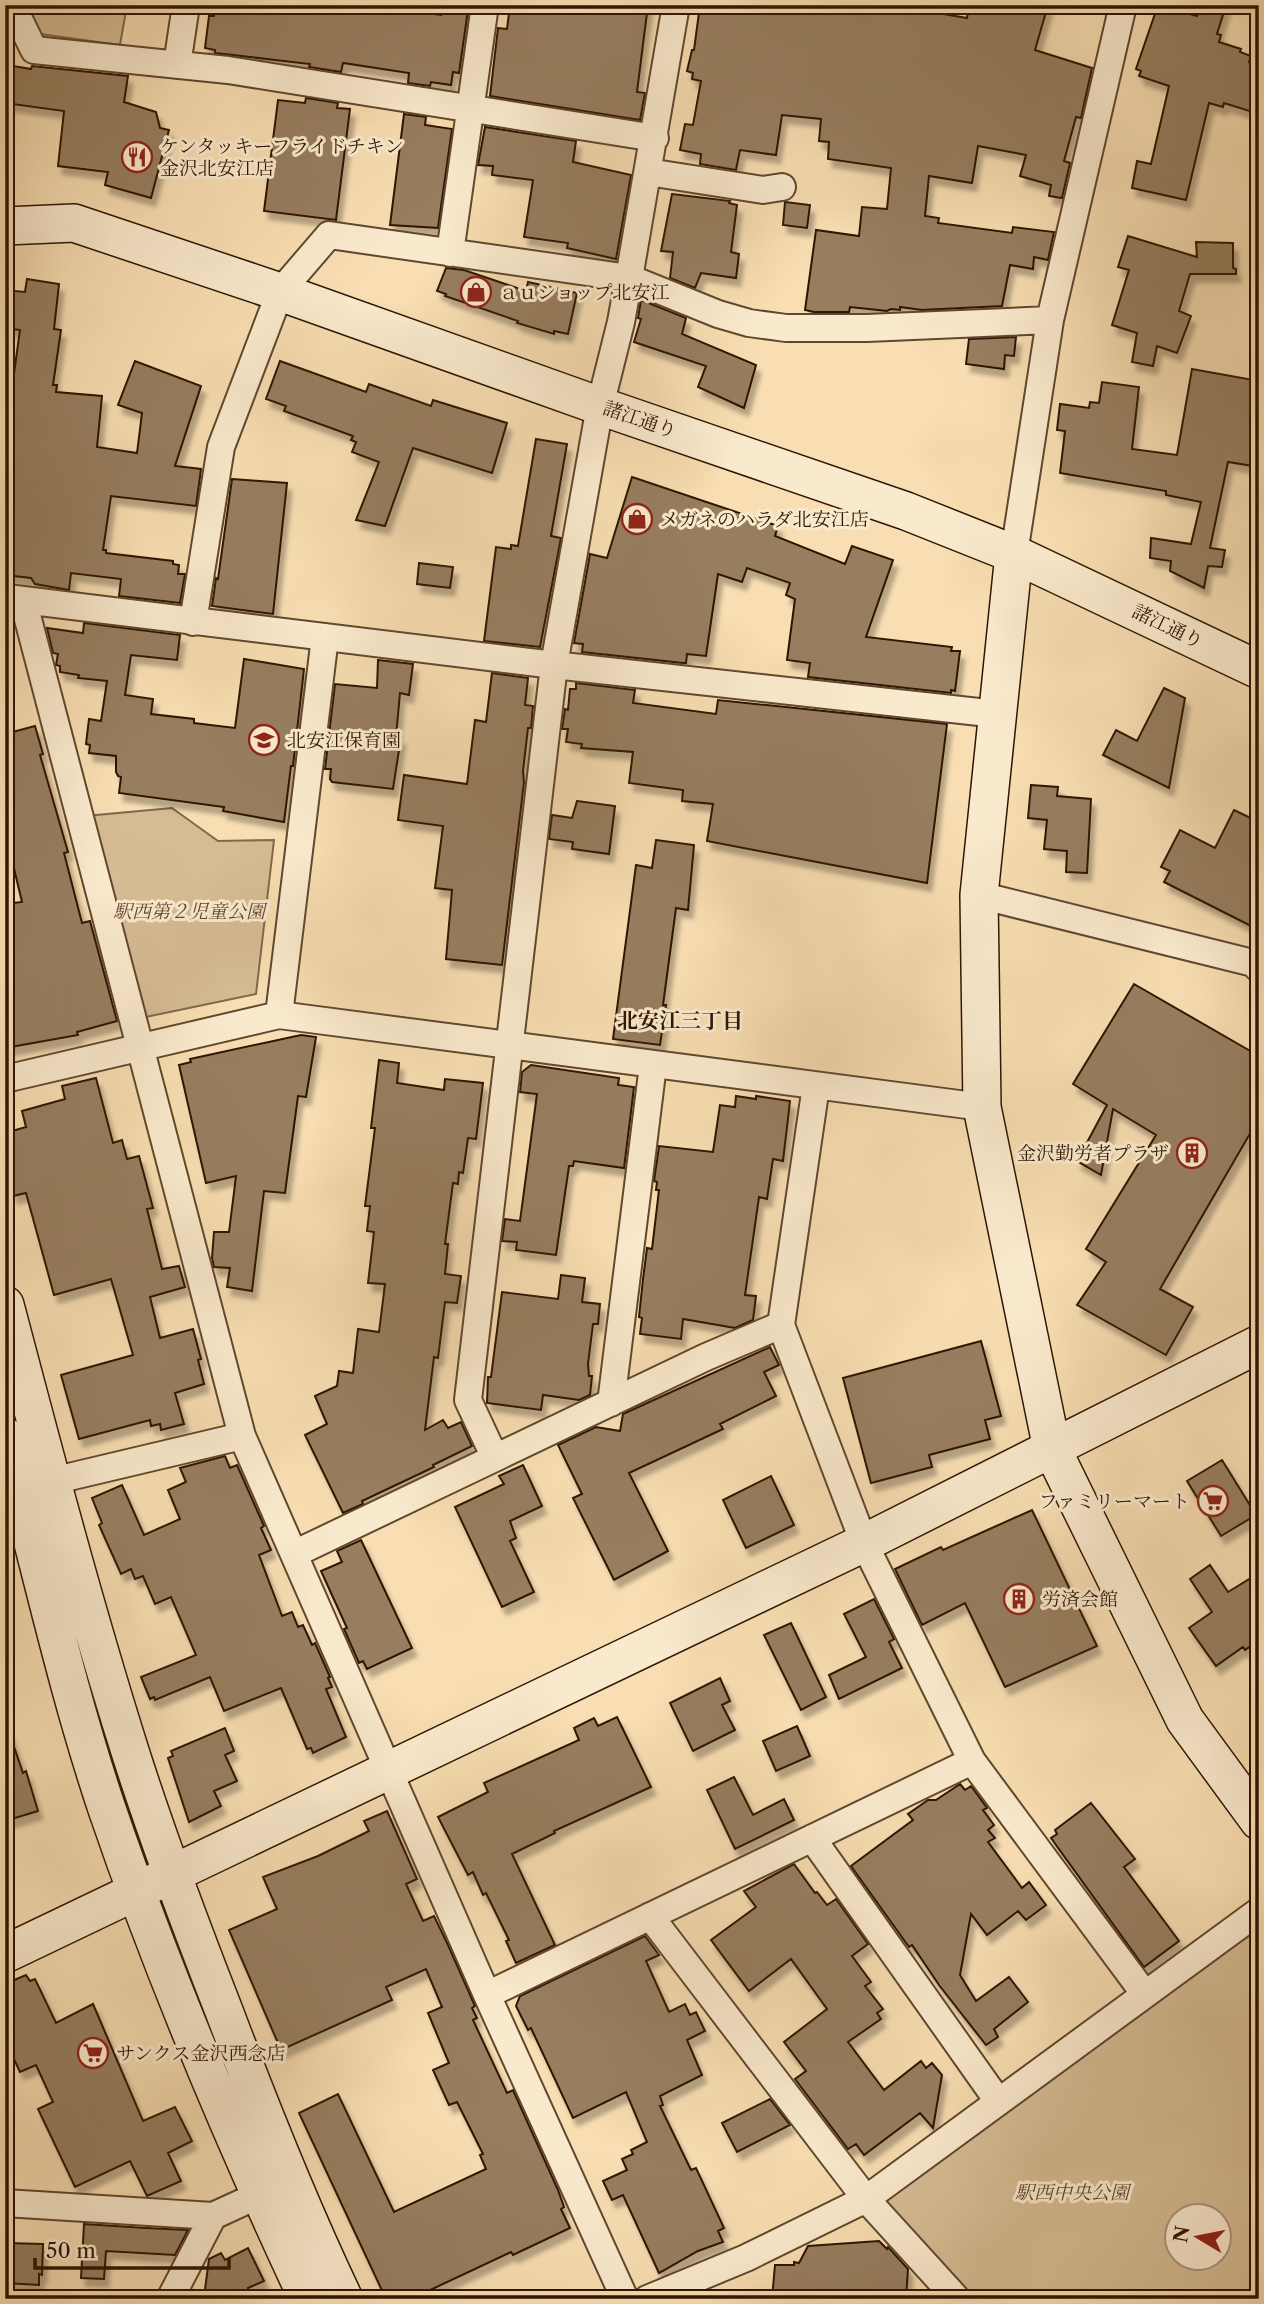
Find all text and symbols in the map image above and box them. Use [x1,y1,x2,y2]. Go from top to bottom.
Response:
place label: ケンタッキーフライドチキン 金沢北安江店 [160,135,404,180]
restaurant icon: ケンタッキーフライドチキン 金沢北安江店 [120,140,154,174]
shop icon: ａｕショップ北安江 [459,275,493,309]
place label: ａｕショップ北安江 [499,281,670,304]
street label: 諸江通り [600,396,680,443]
shop icon: メガネのハラダ北安江店 [620,502,654,536]
place label: メガネのハラダ北安江店 [660,508,869,531]
street label: 諸江通り [1129,599,1207,653]
school or university icon: 北安江保育園 [247,723,281,757]
place label: 北安江保育園 [287,729,401,752]
park label: 駅西第２児童公園 [113,900,268,923]
district label: 北安江三丁目 [617,1008,743,1033]
building icon: 金沢勤労者プラザ [1175,1136,1209,1170]
place label: 金沢勤労者プラザ [1017,1142,1169,1165]
supermarket icon: ファミリーマート [1196,1484,1230,1518]
place label: ファミリーマート [1038,1490,1190,1513]
building icon: 労済会館 [1002,1582,1036,1616]
place label: 労済会館 [1042,1588,1118,1611]
supermarket icon: サンクス金沢西念店 [76,2036,110,2070]
place label: サンクス金沢西念店 [116,2042,285,2065]
park label: 駅西中央公園 [1015,2181,1132,2204]
north arrow [1162,2202,1232,2272]
text: N [1169,2224,1195,2244]
scale bar [35,2227,229,2271]
text: 50 m [46,2238,96,2263]

